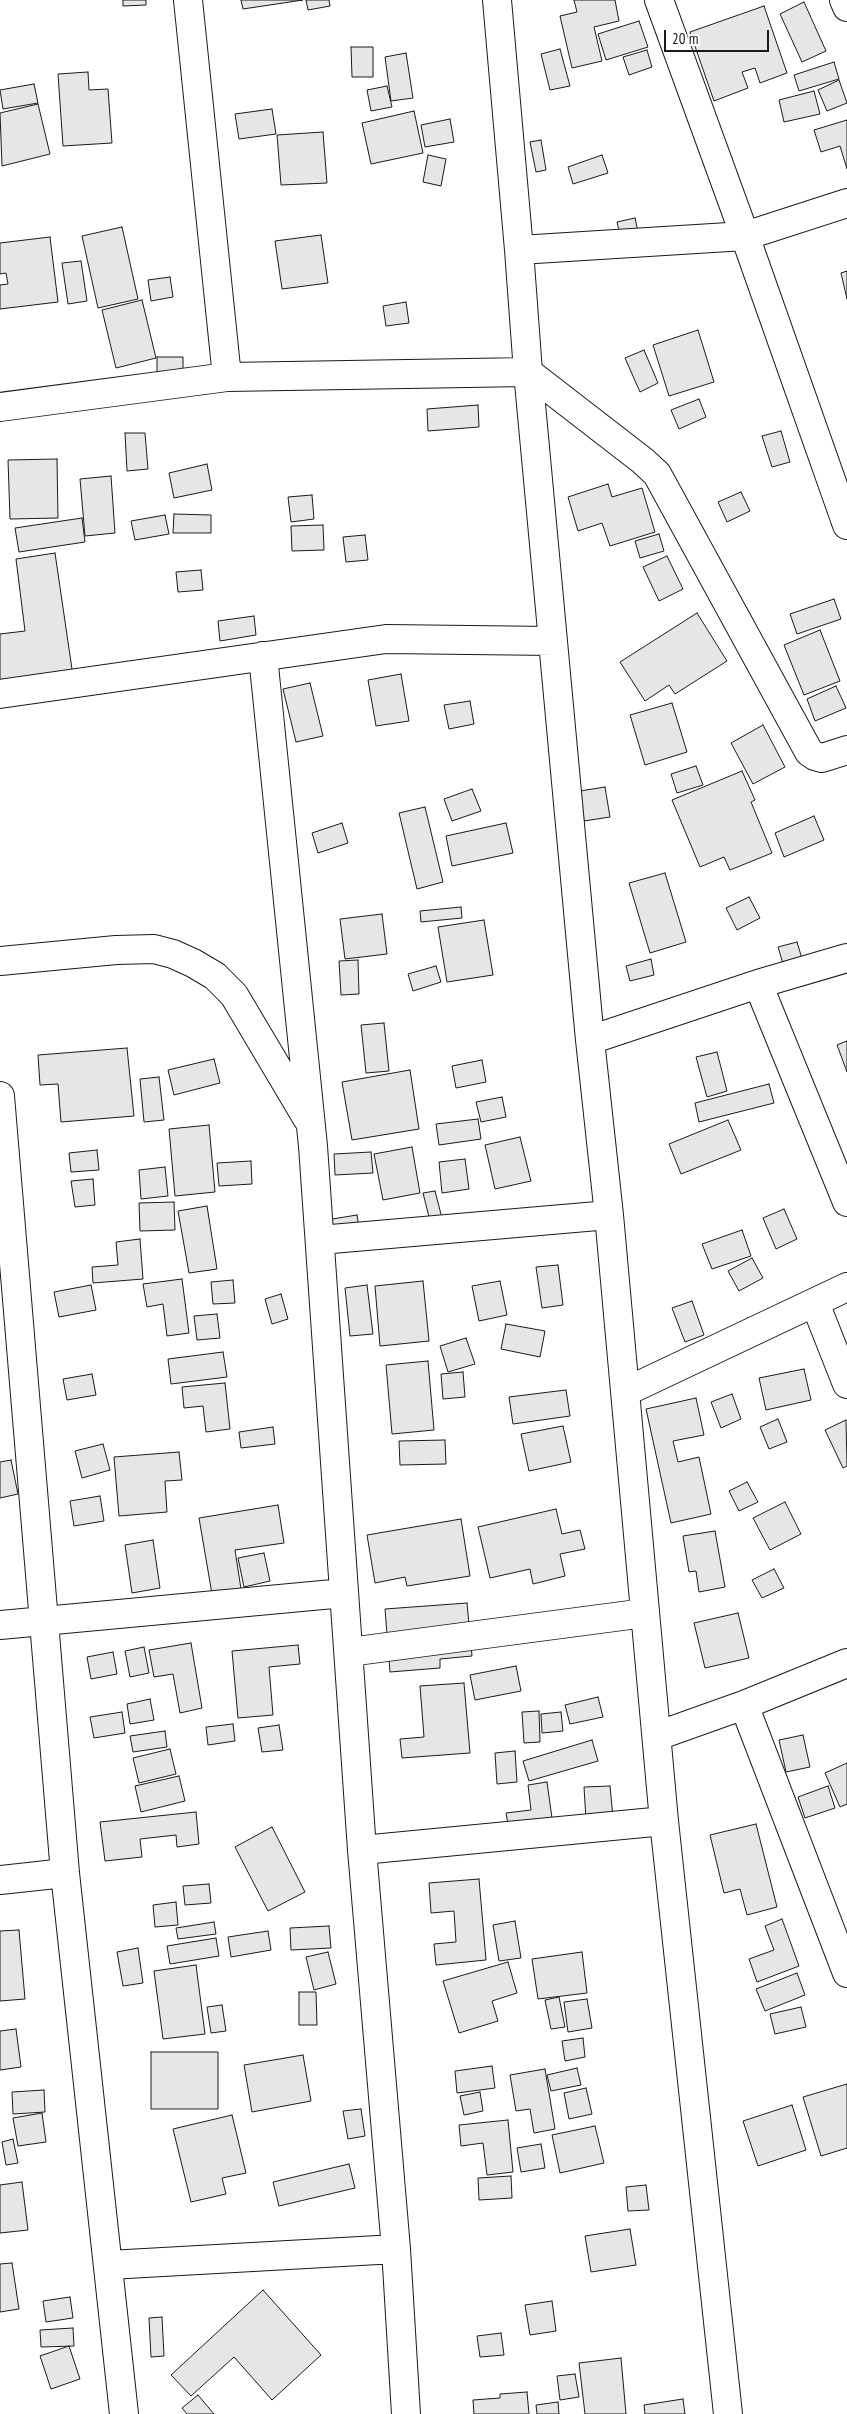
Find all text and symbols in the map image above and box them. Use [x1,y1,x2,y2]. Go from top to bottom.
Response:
scale bar [667,20,772,52]
text: 20 m [672,29,698,48]

